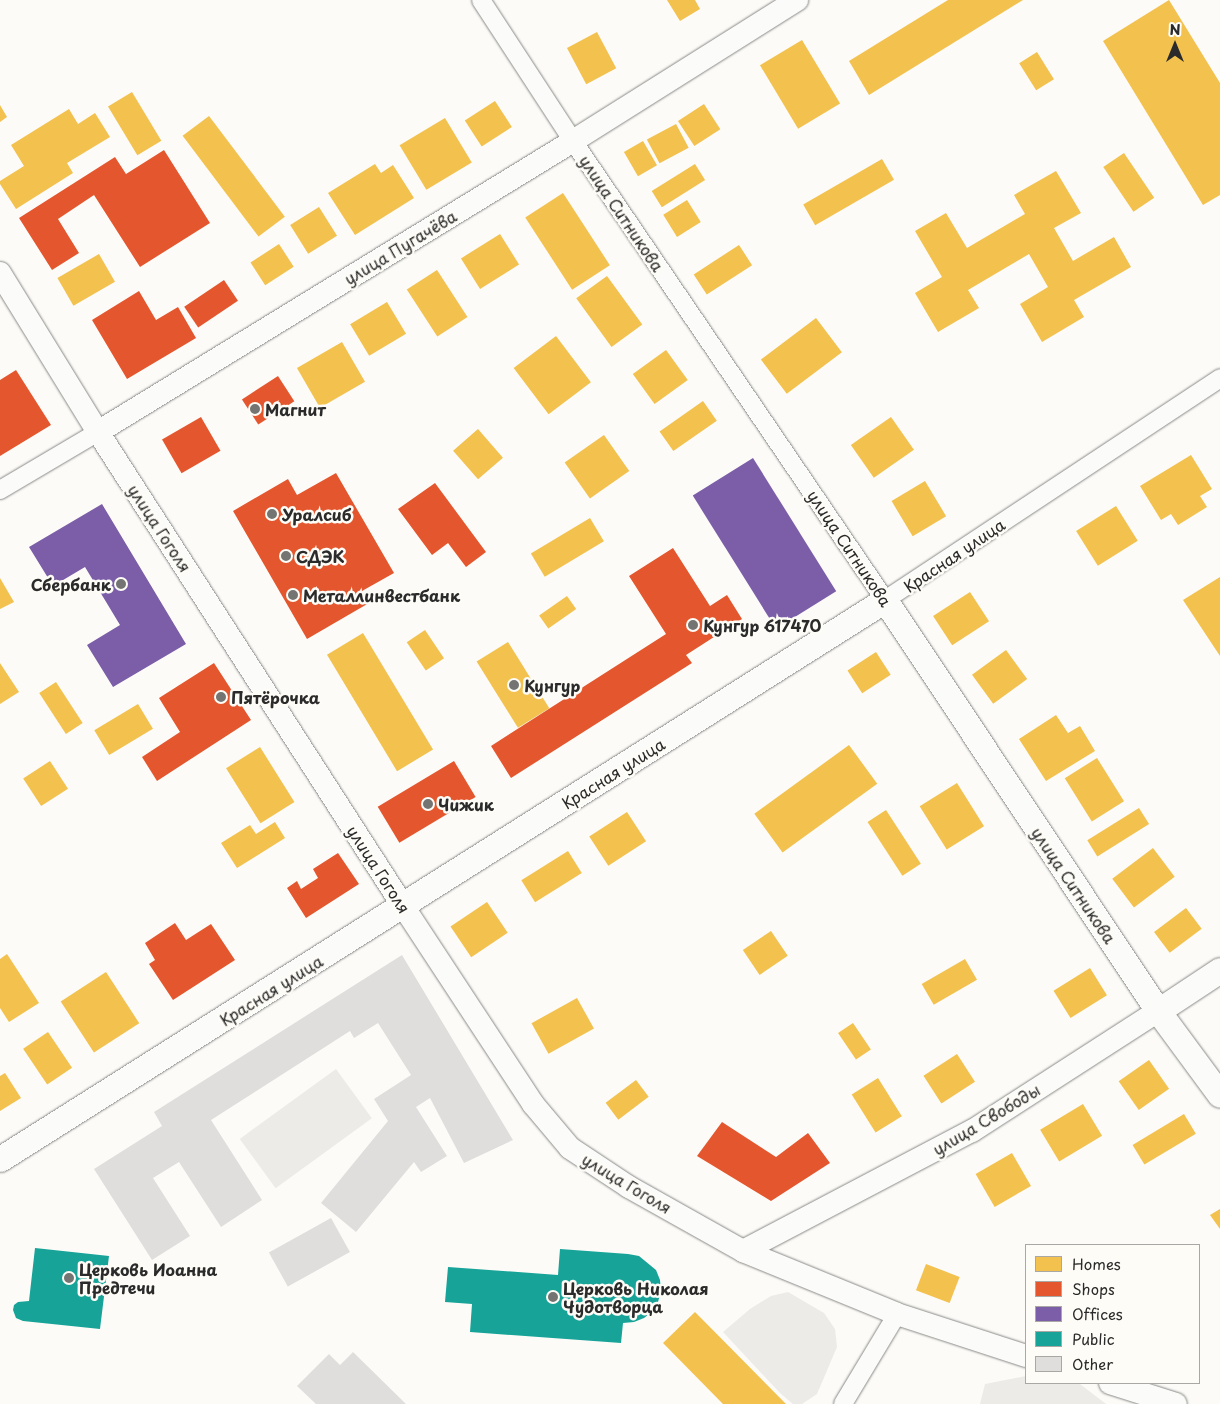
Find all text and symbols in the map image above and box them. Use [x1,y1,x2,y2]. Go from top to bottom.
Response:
text: N [1169,19,1181,40]
north arrow [1150,20,1200,70]
street label: улица Ситникова [576,151,668,275]
street label: улица Пугачёва [340,206,460,288]
place label: Магнит [265,399,326,419]
marker: Магнит [249,403,261,415]
street label: улица Гоголя [124,480,196,576]
street label: улица Ситникова [804,486,896,610]
place label: Уралсиб [282,504,352,524]
marker: Уралсиб [266,508,278,520]
street label: Красная улица [899,514,1009,596]
place label: СДЭК [296,546,344,566]
marker: СДЭК [280,550,292,562]
place label: Сбербанк [31,574,111,594]
marker: Сбербанк [115,578,127,590]
place label: Металлинвестбанк [303,585,460,605]
marker: Металлинвестбанк [287,589,299,601]
place label: Кунгур 617470 [703,615,822,635]
marker: Кунгур 617470 [687,619,699,631]
place label: Кунгур [524,675,580,695]
marker: Кунгур [508,679,520,691]
place label: Пятёрочка [231,687,320,707]
marker: Пятёрочка [215,691,227,703]
street label: Красная улица [558,733,668,813]
place label: Чижик [438,794,494,814]
marker: Чижик [422,798,434,810]
street label: улица Гоголя [343,821,415,917]
street label: улица Ситникова [1028,823,1120,947]
street label: Красная улица [216,950,326,1030]
street label: улица Свободы [928,1079,1044,1159]
street label: улица Гоголя [578,1149,676,1217]
legend [1025,1244,1200,1384]
text: Homes [1072,1252,1121,1275]
place label: Церковь Иоанна Предтечи [79,1259,217,1297]
marker: Церковь Иоанна Предтечи [63,1272,75,1284]
text: Shops [1072,1277,1115,1300]
place label: Церковь Николая Чудотворца [563,1278,708,1316]
marker: Церковь Николая Чудотворца [547,1291,559,1303]
text: Offices [1072,1302,1123,1325]
text: Public [1072,1327,1115,1350]
text: Other [1072,1352,1113,1375]

